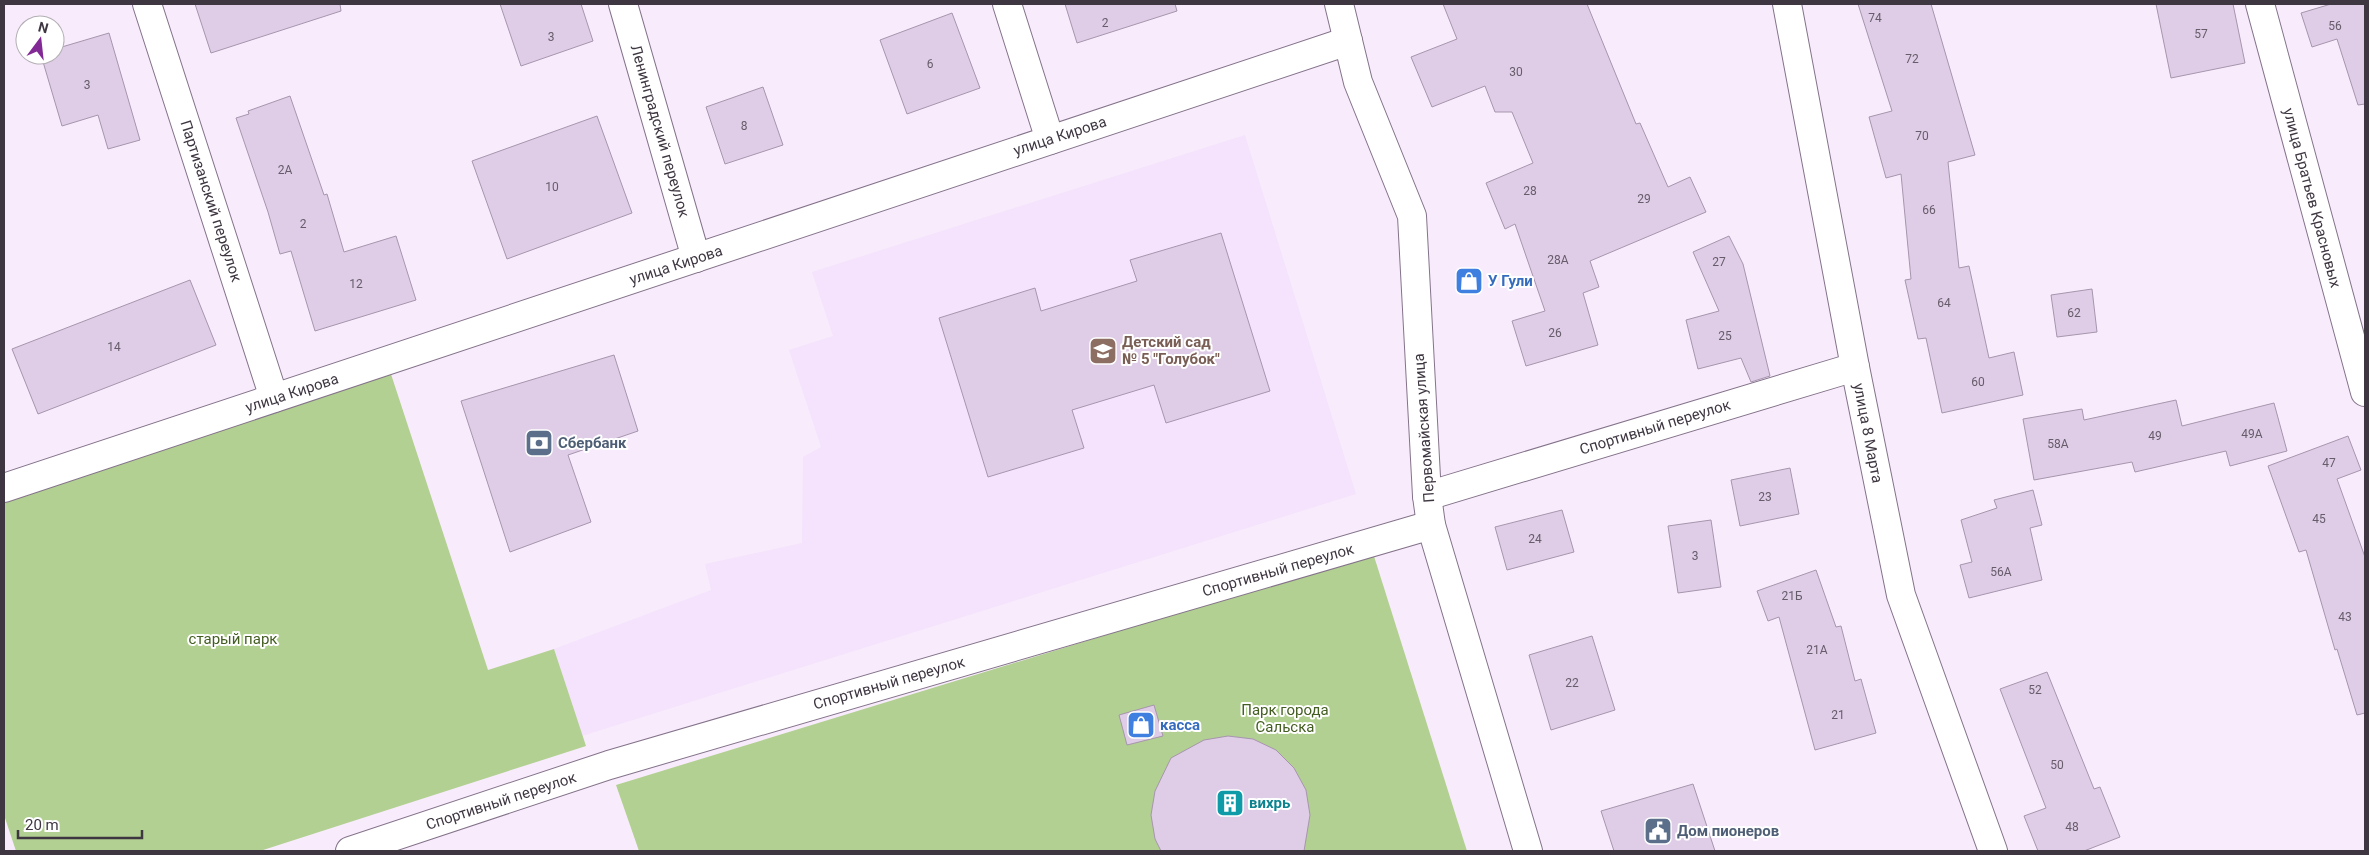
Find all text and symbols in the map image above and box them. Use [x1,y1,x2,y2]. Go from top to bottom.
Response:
house number: 74 [1868,11,1882,25]
north arrow [15,15,65,65]
house number: 2 [1102,16,1109,30]
text: N [37,18,50,36]
house number: 56 [2328,19,2342,33]
house number: 57 [2194,27,2208,41]
house number: 3 [548,30,554,44]
street label: Ленинградский переулок [627,43,693,219]
house number: 72 [1905,52,1919,66]
house number: 6 [927,57,934,71]
house number: 30 [1509,65,1523,79]
house number: 3 [84,78,90,92]
street label: улица Братьев Красновых [2279,106,2345,290]
street label: улица Кирова [1011,112,1109,160]
street label: Партизанский переулок [176,118,246,284]
house number: 8 [741,119,748,133]
house number: 70 [1915,129,1929,143]
house number: 2А [278,163,292,177]
house number: 10 [545,180,559,194]
house number: 28 [1523,184,1537,198]
house number: 29 [1637,192,1651,206]
house number: 66 [1922,203,1936,217]
house number: 2 [300,217,307,231]
street label: улица Кирова [627,241,725,289]
house number: 28А [1547,253,1569,267]
house number: 27 [1712,255,1726,269]
shop icon: У Гули [1454,266,1484,296]
place label: У Гули [1488,272,1533,290]
house number: 12 [349,277,363,291]
house number: 64 [1937,296,1951,310]
house number: 62 [2067,306,2081,320]
house number: 26 [1548,326,1562,340]
house number: 25 [1718,329,1732,343]
place label: Детский сад № 5 "Голубок" [1122,333,1220,368]
school or university icon: Детский сад № 5 "Голубок" [1088,336,1118,366]
house number: 14 [107,340,121,354]
street label: Первомайская улица [1410,353,1438,503]
street label: улица Кирова [243,369,341,417]
house number: 60 [1971,375,1985,389]
street label: улица 8 Марта [1849,382,1887,484]
street label: Спортивный переулок [1577,395,1733,459]
house number: 49А [2241,427,2263,441]
bank icon: Сбербанк [524,428,554,458]
house number: 49 [2148,429,2162,443]
place label: Сбербанк [558,434,627,452]
house number: 58А [2047,437,2069,451]
house number: 47 [2322,456,2336,470]
house number: 23 [1758,490,1772,504]
house number: 45 [2312,512,2326,526]
house number: 24 [1528,532,1542,546]
street label: Спортивный переулок [1200,540,1356,600]
house number: 3 [1692,549,1698,563]
house number: 56А [1990,565,2012,579]
house number: 21Б [1781,589,1803,603]
house number: 43 [2338,610,2352,624]
park label: старый парк [189,630,277,648]
house number: 21А [1806,643,1828,657]
street label: Спортивный переулок [811,653,967,713]
house number: 22 [1565,676,1579,690]
house number: 52 [2028,683,2042,697]
park label: Парк города Сальска [1241,701,1329,736]
house number: 21 [1831,708,1845,722]
shop icon: касса [1126,710,1156,740]
place label: касса [1160,716,1200,734]
house number: 50 [2050,758,2064,772]
street label: Спортивный переулок [424,768,578,834]
building icon: вихрь [1215,788,1245,818]
place label: вихрь [1249,794,1290,812]
scale bar [18,808,141,840]
text: 20 m [25,816,59,834]
public building icon: Дом пионеров [1643,816,1673,846]
house number: 48 [2065,820,2079,834]
place label: Дом пионеров [1677,822,1779,840]

